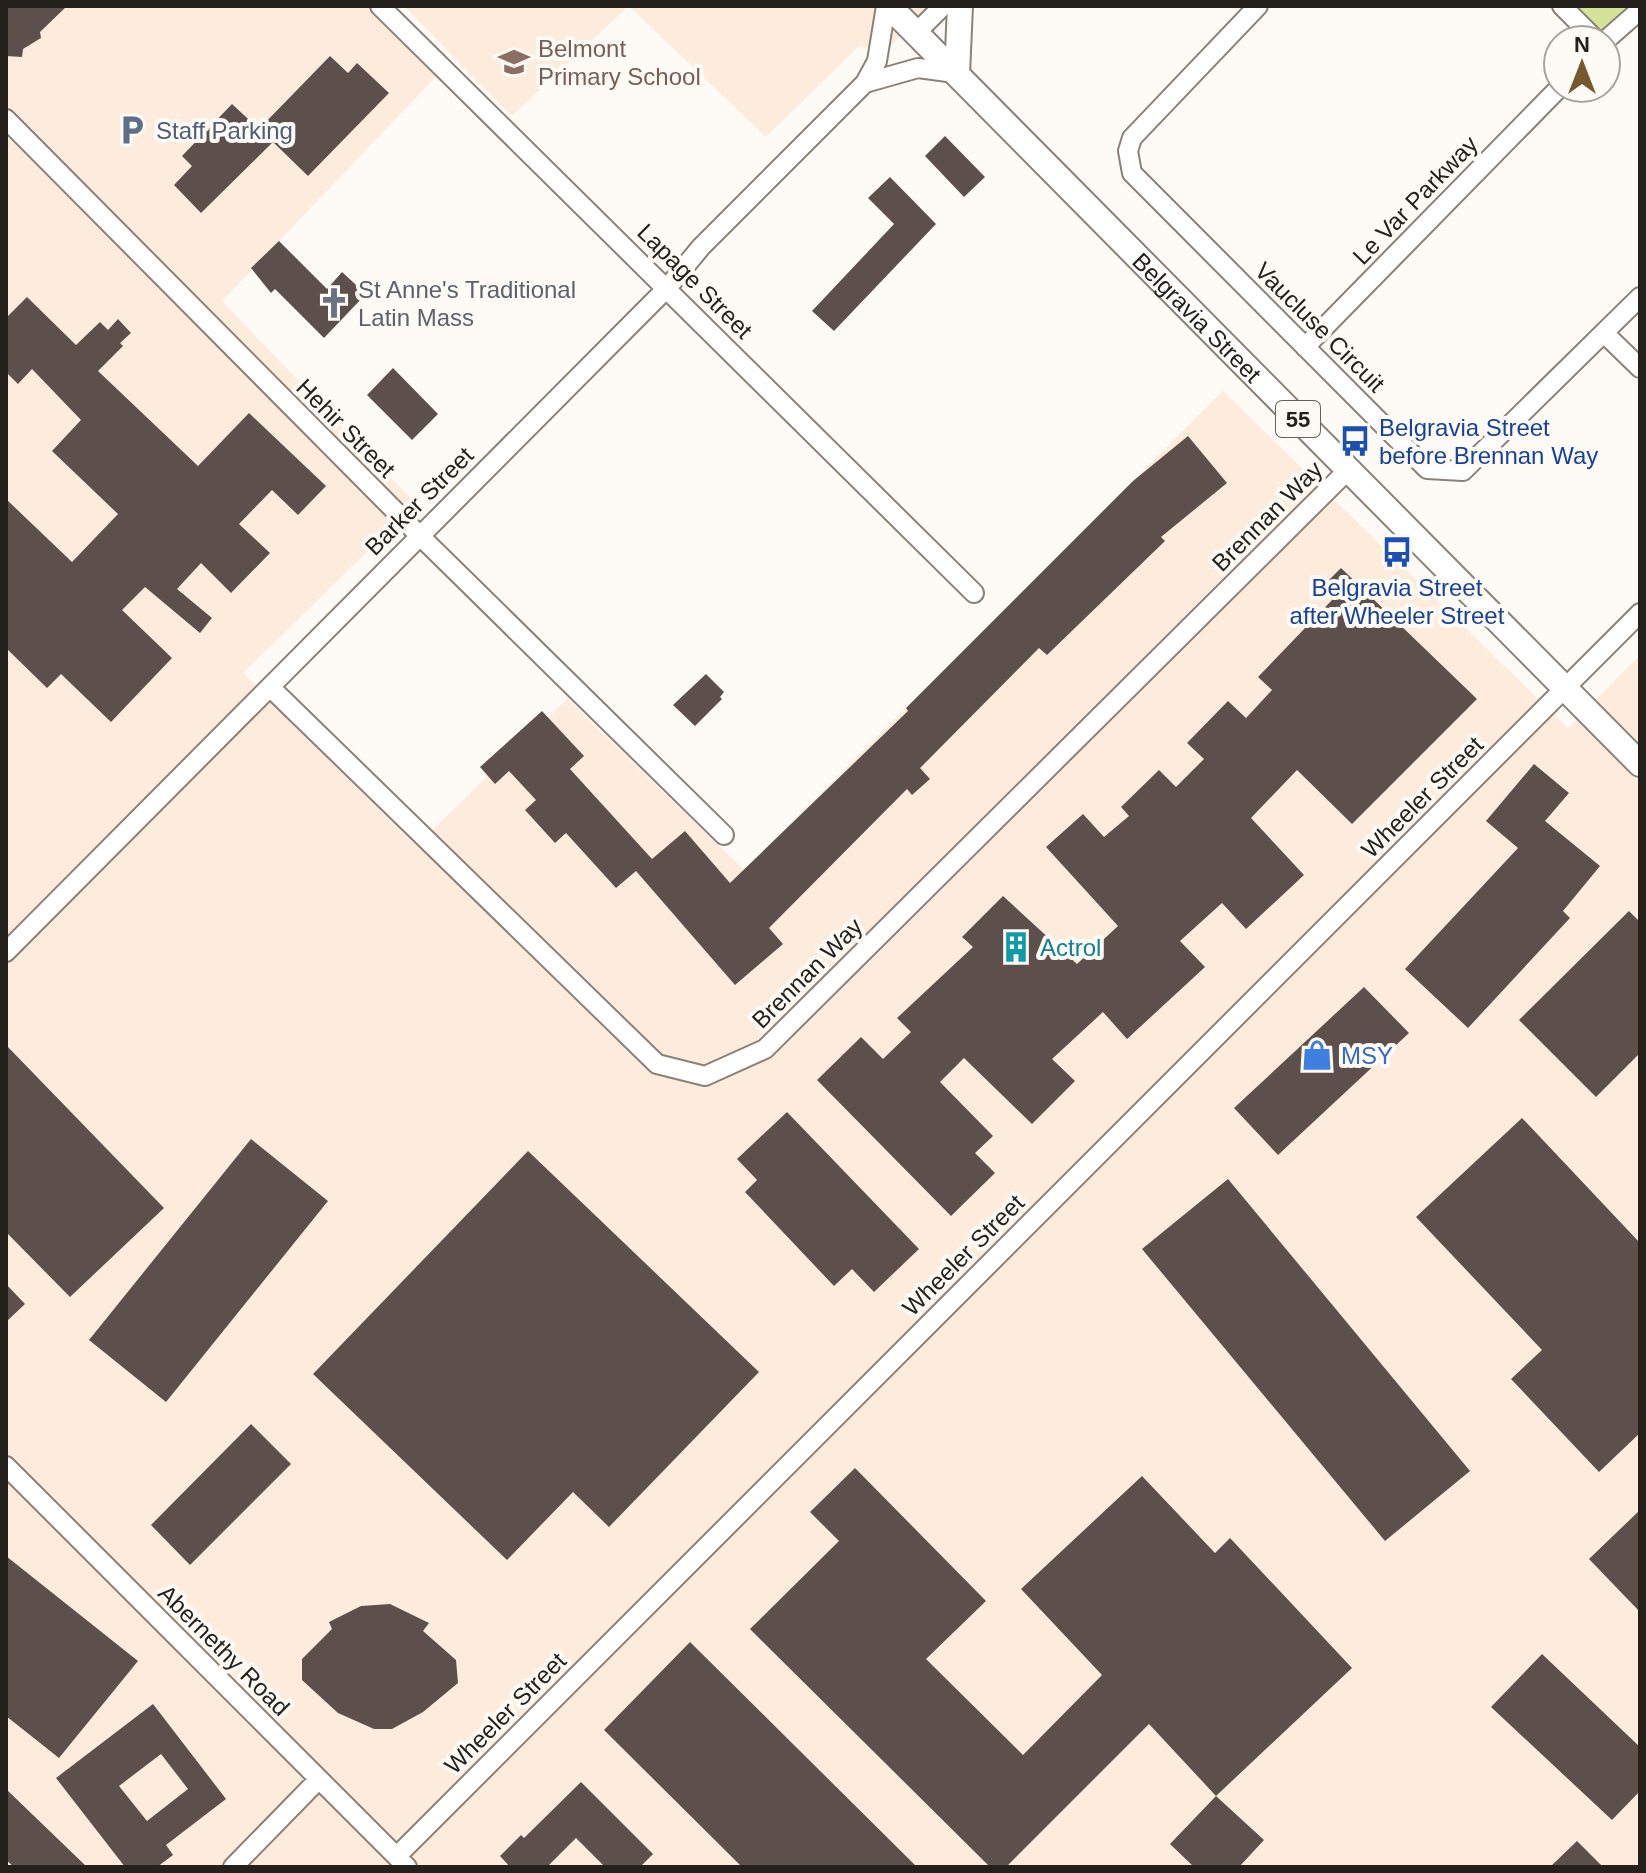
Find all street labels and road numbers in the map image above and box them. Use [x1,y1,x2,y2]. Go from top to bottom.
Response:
street label: Le Var Parkway [1347,130,1483,270]
street label: Lapage Street [632,218,758,344]
street label: Belgravia Street [1128,247,1267,388]
street label: Vaucluse Circuit [1250,257,1390,397]
street label: Hehir Street [291,373,401,483]
road number: 55 [1276,401,1320,437]
street label: Barker Street [359,441,479,561]
street label: Brennan Way [1206,455,1328,577]
street label: Wheeler Street [1356,731,1488,863]
street label: Brennan Way [746,912,868,1034]
street label: Wheeler Street [897,1189,1029,1321]
street label: Abernethy Road [153,1579,295,1721]
street label: Wheeler Street [439,1647,571,1779]

